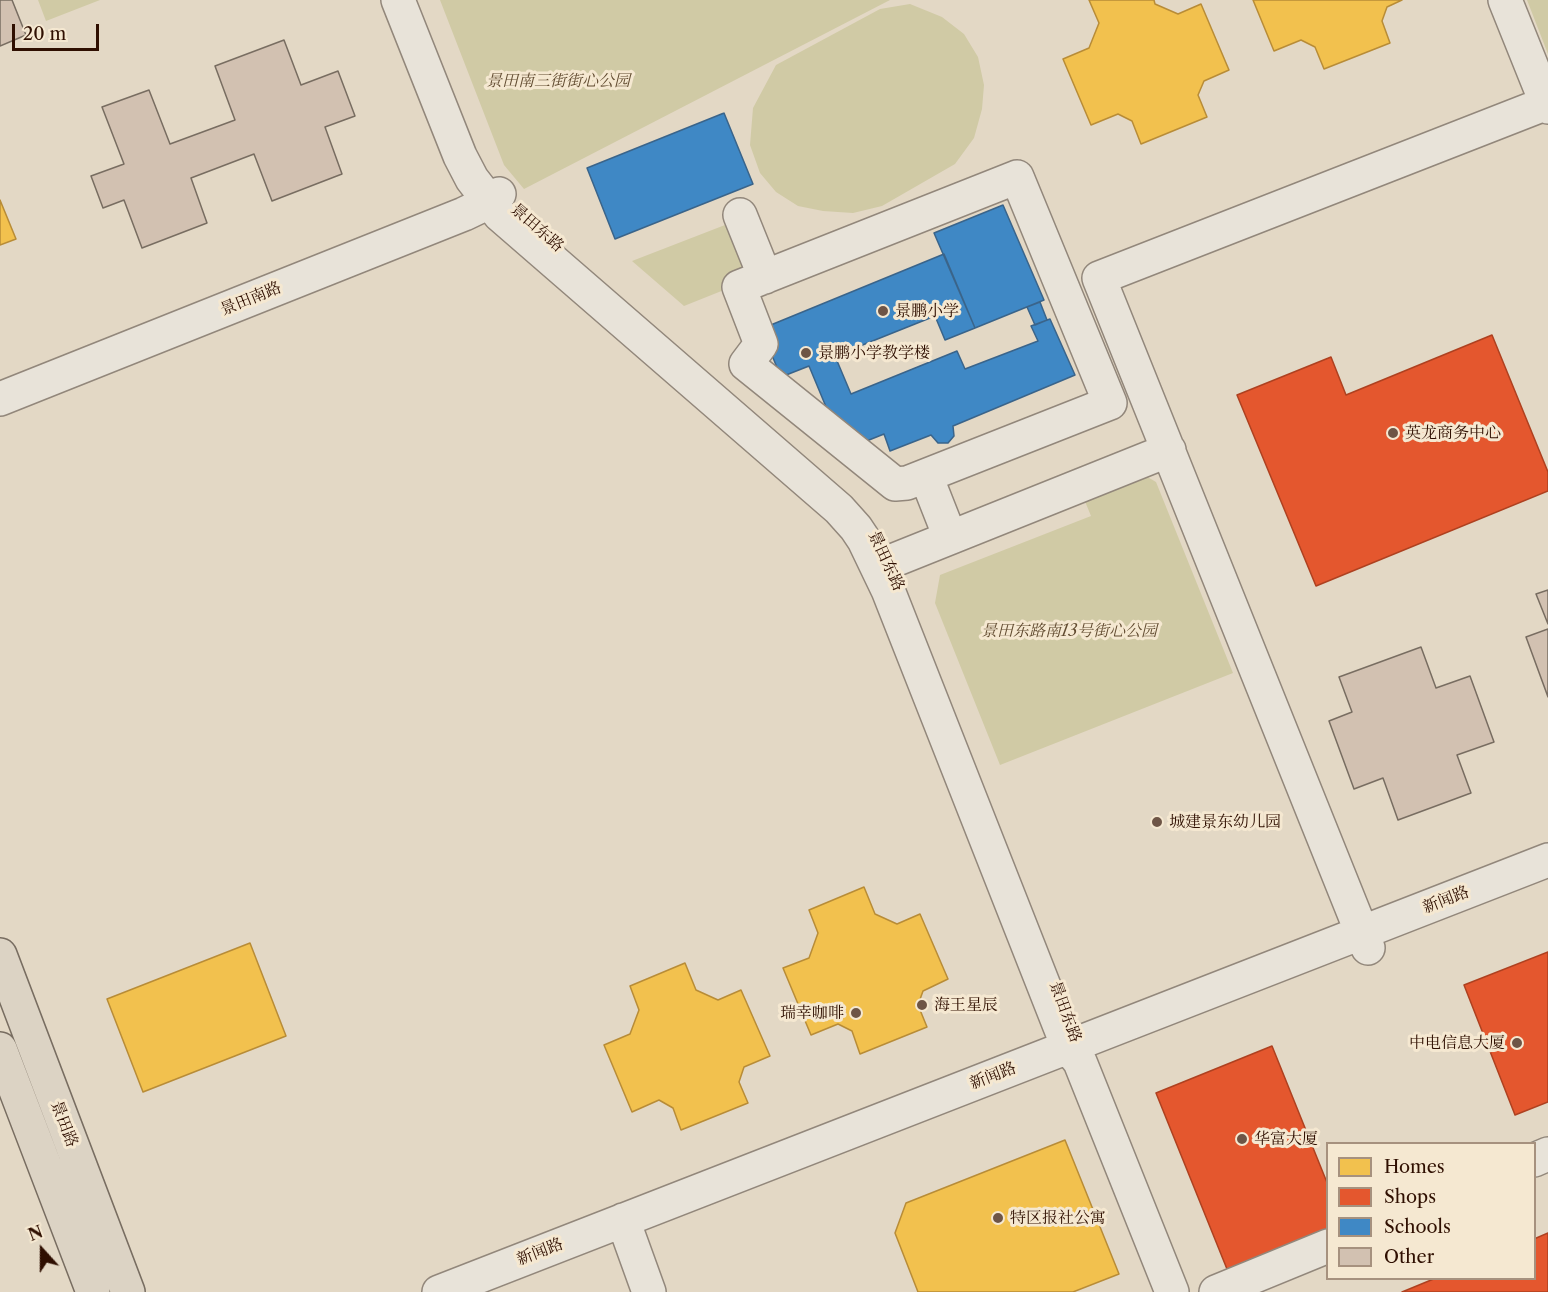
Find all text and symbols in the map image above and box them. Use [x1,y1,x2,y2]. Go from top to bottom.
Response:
scale bar [15,12,102,50]
text: 20 m [23,23,66,45]
park label: 景田南三街街心公园 [486,71,630,91]
street label: 景田东路 [507,200,567,256]
street label: 景田南路 [218,278,284,320]
place label: 景鹏小学 [895,301,959,321]
marker: 景鹏小学 [876,304,890,318]
place label: 景鹏小学教学楼 [818,343,930,363]
marker: 景鹏小学教学楼 [799,346,813,360]
place label: 英龙商务中心 [1405,423,1501,443]
marker: 英龙商务中心 [1386,426,1400,440]
street label: 景田东路 [864,528,908,594]
park label: 景田东路南13号街心公园 [981,621,1157,641]
place label: 城建景东幼儿园 [1169,812,1281,832]
marker: 城建景东幼儿园 [1150,815,1164,829]
street label: 新闻路 [1420,882,1472,918]
street label: 景田东路 [1045,979,1085,1045]
place label: 海王星辰 [934,995,998,1015]
marker: 海王星辰 [915,998,929,1012]
place label: 瑞幸咖啡 [780,1003,844,1023]
marker: 瑞幸咖啡 [849,1006,863,1020]
place label: 中电信息大厦 [1409,1033,1505,1053]
marker: 中电信息大厦 [1510,1036,1524,1050]
street label: 新闻路 [967,1058,1019,1094]
street label: 景田路 [46,1098,82,1150]
place label: 华富大厦 [1254,1129,1318,1149]
marker: 华富大厦 [1235,1132,1249,1146]
legend [1326,1142,1536,1280]
text: Homes [1384,1156,1445,1178]
text: Shops [1384,1186,1436,1208]
place label: 特区报社公寓 [1010,1208,1106,1228]
marker: 特区报社公寓 [991,1211,1005,1225]
text: Schools [1384,1216,1451,1238]
north arrow [12,1220,72,1280]
text: N [25,1221,46,1245]
street label: 新闻路 [514,1234,566,1270]
text: Other [1384,1246,1434,1268]

